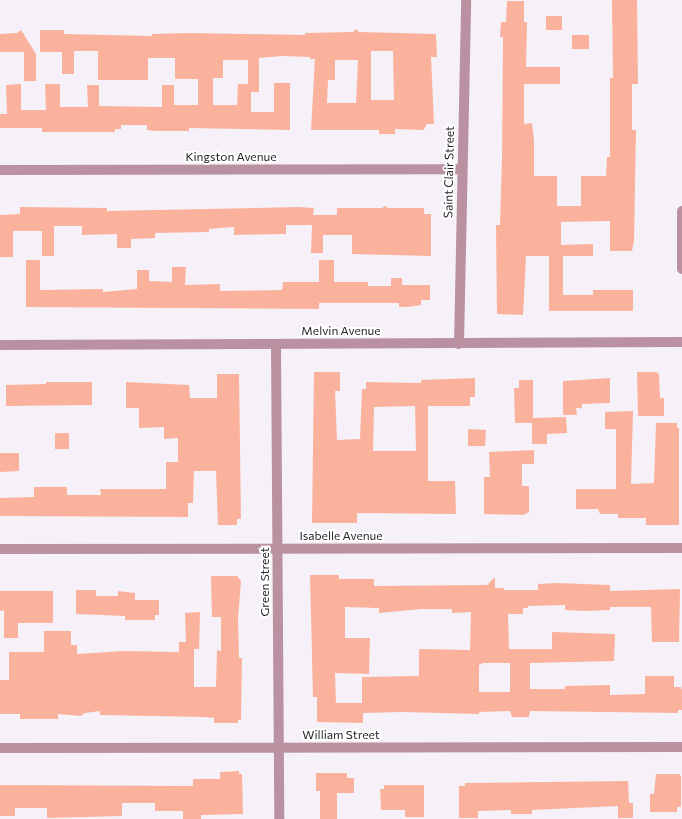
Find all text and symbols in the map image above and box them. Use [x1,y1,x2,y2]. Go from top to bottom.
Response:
street label: Saint Clair Street [441,126,457,218]
street label: Kingston Avenue [185,150,277,164]
street label: Melvin Avenue [301,324,381,338]
street label: Isabelle Avenue [299,529,383,543]
street label: Green Street [258,547,272,617]
street label: William Street [302,728,380,742]

